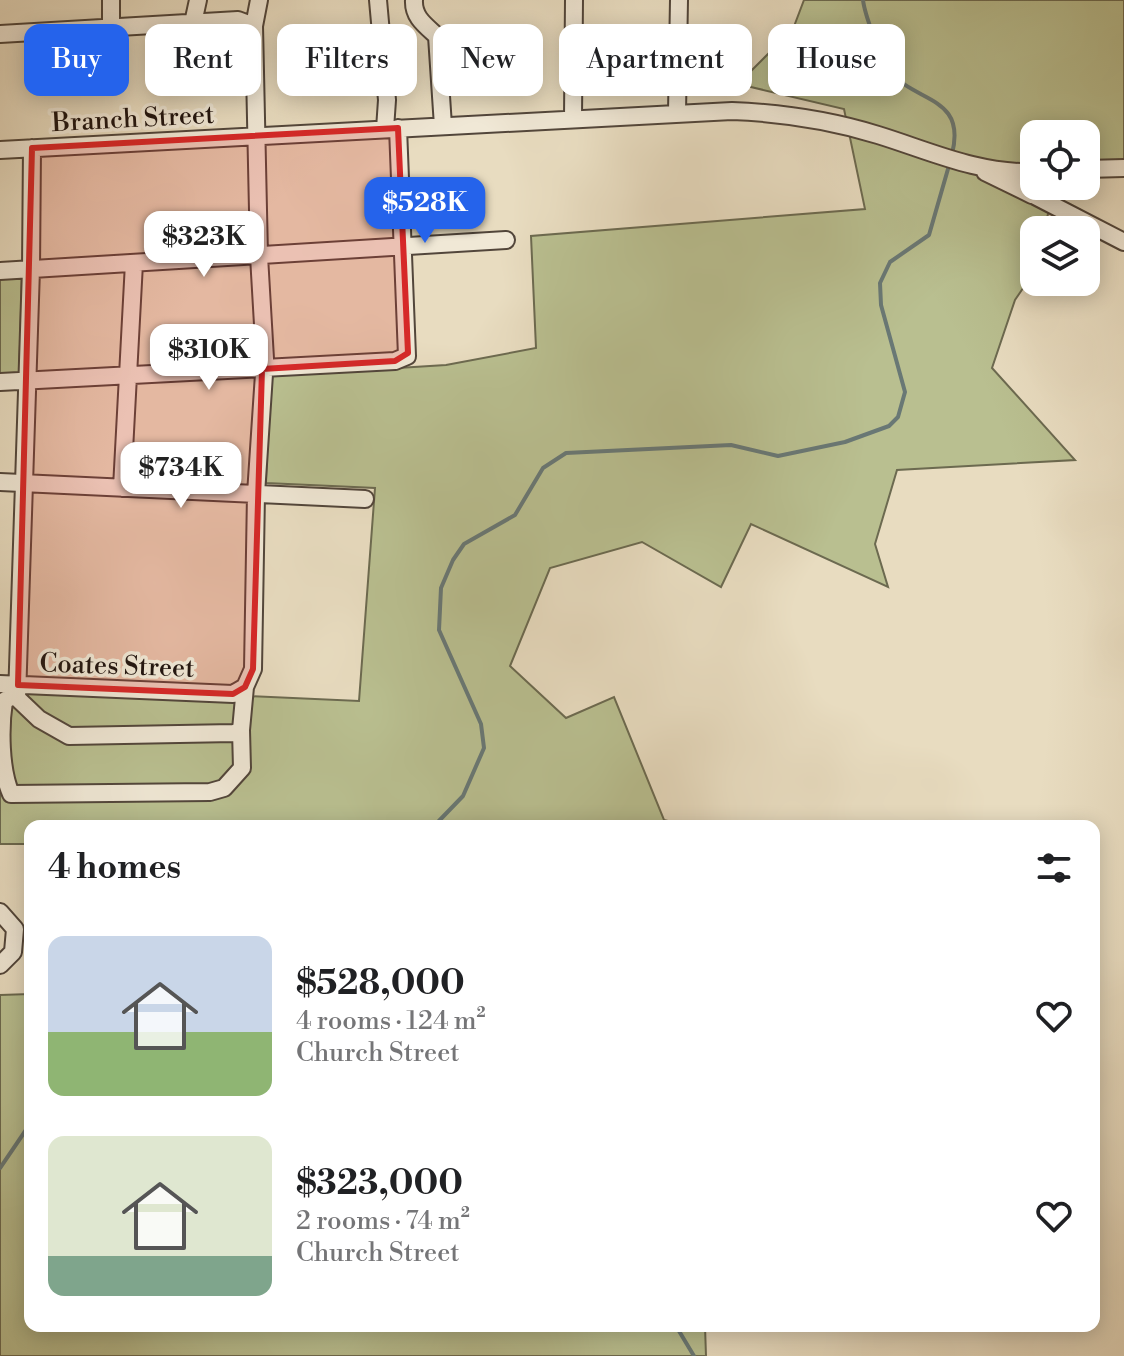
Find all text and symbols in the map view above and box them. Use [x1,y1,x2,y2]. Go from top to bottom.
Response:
chip: Buy [24,24,129,96]
chip: Rent [145,24,261,96]
chip: Filters [277,24,417,96]
chip: New [433,24,543,96]
chip: Apartment [559,24,752,96]
chip: House [768,24,905,96]
street label: Branch Street [50,99,215,139]
map controls [1020,120,1100,296]
button: locate [1020,120,1100,200]
pin: $528K [369,177,481,245]
text: $528K [382,187,468,219]
pin: $323K [148,211,260,279]
button: layers [1020,216,1100,296]
text: $323K [162,221,246,253]
pin: $310K [153,324,265,392]
text: $310K [168,334,250,366]
pin: $734K [125,442,237,510]
text: $734K [138,452,224,484]
street label: Coates Street [39,647,195,685]
icon: filters [1032,846,1076,890]
text: 4 homes [48,847,181,889]
text: $528,000 [296,963,465,1005]
icon: home [112,968,208,1064]
icon: heart [1032,994,1076,1038]
text: 4 rooms · 124 m² [296,1005,486,1037]
text: Church Street [296,1037,460,1069]
text: $323,000 [296,1163,463,1205]
icon: home [112,1168,208,1264]
icon: heart [1032,1194,1076,1238]
text: 2 rooms · 74 m² [296,1205,470,1237]
text: Church Street [296,1237,460,1269]

